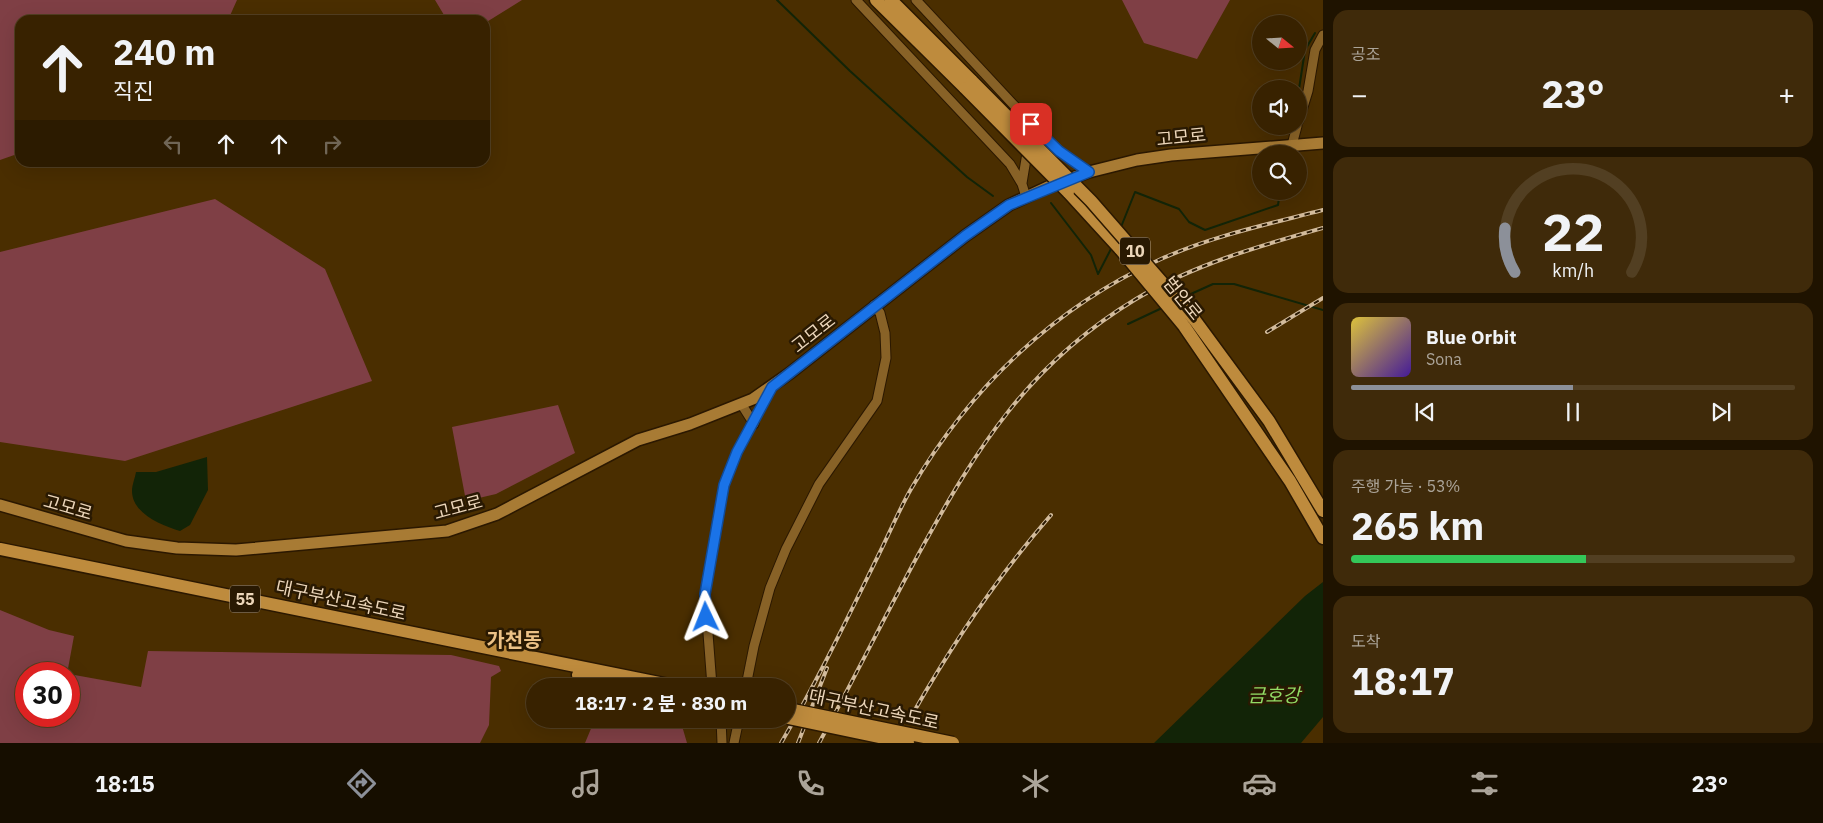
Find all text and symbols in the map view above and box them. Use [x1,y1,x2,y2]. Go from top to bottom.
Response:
north arrow [1252,15,1308,70]
map controls [1252,15,1307,200]
text: 240 m [113,29,216,75]
icon: ahead [30,35,95,100]
text: 공조 [1351,44,1380,64]
text: 23° [1541,69,1605,118]
text: 직진 [113,76,153,105]
text: − [1351,76,1368,113]
text: + [1778,76,1795,113]
button: sound [1252,80,1307,135]
pin [1010,103,1052,145]
icon: arrive [1017,110,1045,138]
street label: 고모로 [1155,123,1207,151]
icon: left [159,130,187,158]
icon: ahead [212,130,240,158]
icon: ahead [265,130,293,158]
icon: right [318,130,346,158]
button: search [1252,145,1307,200]
text: 22 [1542,198,1604,265]
road number: 10 [1120,238,1150,264]
text: km/h [1552,259,1594,282]
street label: 범안로 [1158,271,1208,325]
street label: 고모로 [786,309,840,357]
text: Blue Orbit [1426,325,1516,349]
text: Sona [1426,349,1462,369]
icon: previous [1411,398,1439,426]
icon: pause [1559,398,1587,426]
icon: next [1707,398,1735,426]
text: 주행 가능 · 53% [1351,476,1460,496]
street label: 고모로 [41,489,95,525]
street label: 고모로 [431,489,485,525]
text: 265 km [1351,501,1484,550]
street label: 대구부산고속도로 [274,575,408,625]
road number: 55 [230,586,260,612]
position arrow [679,590,731,642]
district label: 가천동 [486,626,542,653]
text: 도착 [1351,631,1380,651]
text: 18:17 [1351,656,1455,705]
speed limit sign: 30 [15,662,80,727]
water label: 금호강 [1248,683,1303,707]
street label: 대구부산고속도로 [807,684,941,734]
text: 18:17 · 2 분 · 830 m [575,691,747,715]
icon: directions [344,766,379,801]
icon: music [569,766,604,801]
icon: phone [793,766,828,801]
icon: climate [1018,766,1053,801]
icon: car [1242,766,1277,801]
icon: filters [1467,766,1502,801]
text: 18:15 [95,769,155,798]
text: 23° [1691,769,1728,798]

